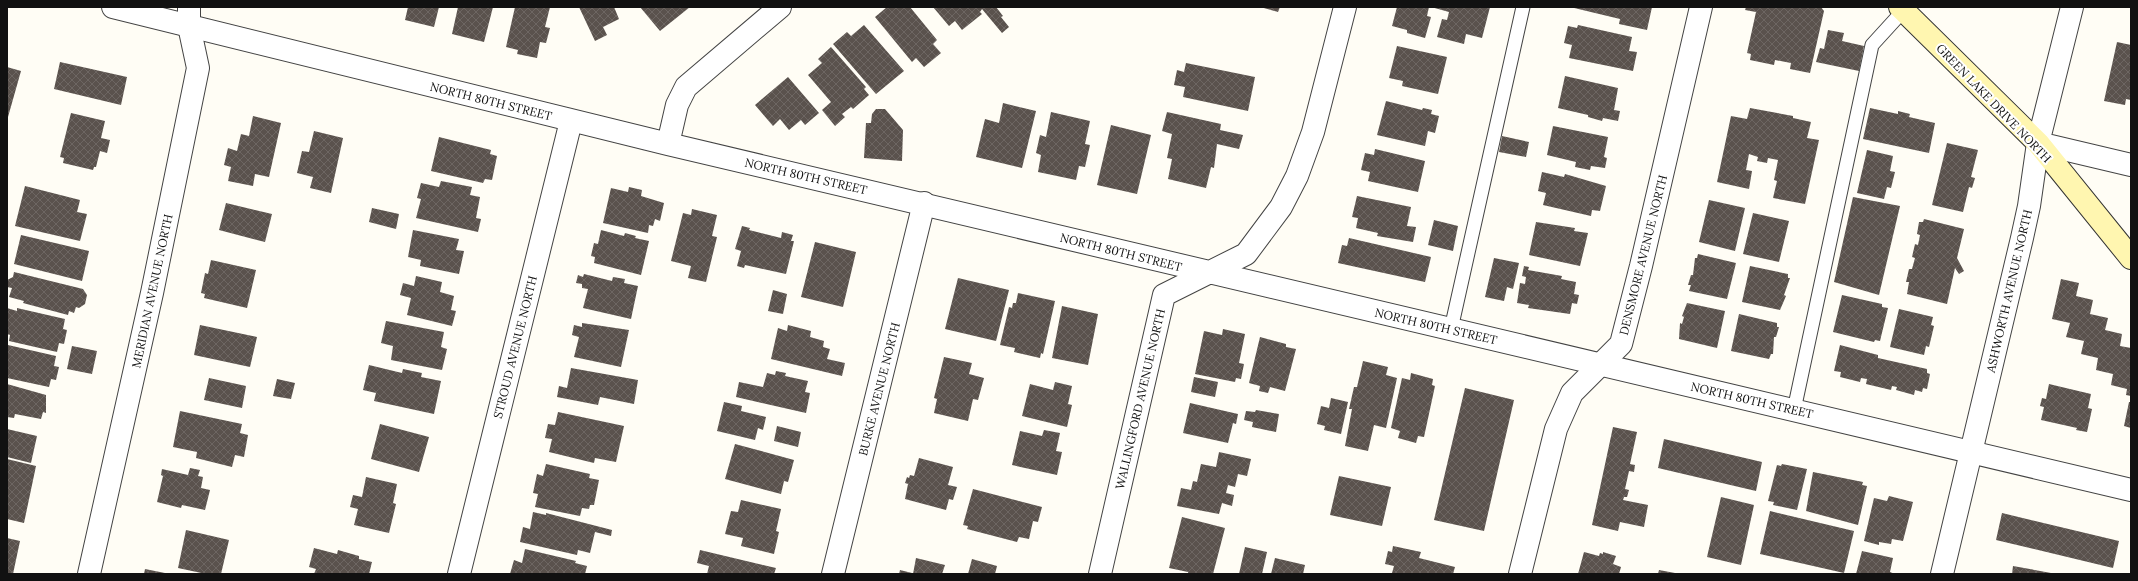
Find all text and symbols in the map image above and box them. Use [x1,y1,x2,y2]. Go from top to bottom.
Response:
street label: GREEN LAKE DRIVE NORTH [1933,41,2055,165]
street label: NORTH 80TH STREET [428,79,554,124]
street label: NORTH 80TH STREET [743,155,869,197]
street label: DENSMORE AVENUE NORTH [1616,173,1670,337]
street label: ASHWORTH AVENUE NORTH [1983,208,2035,375]
street label: MERIDIAN AVENUE NORTH [128,213,176,369]
street label: NORTH 80TH STREET [1058,230,1184,275]
street label: STROUD AVENUE NORTH [490,274,540,420]
street label: NORTH 80TH STREET [1373,305,1499,347]
street label: WALLINGFORD AVENUE NORTH [1112,307,1168,491]
street label: BURKE AVENUE NORTH [855,321,903,457]
street label: NORTH 80TH STREET [1689,379,1815,421]

